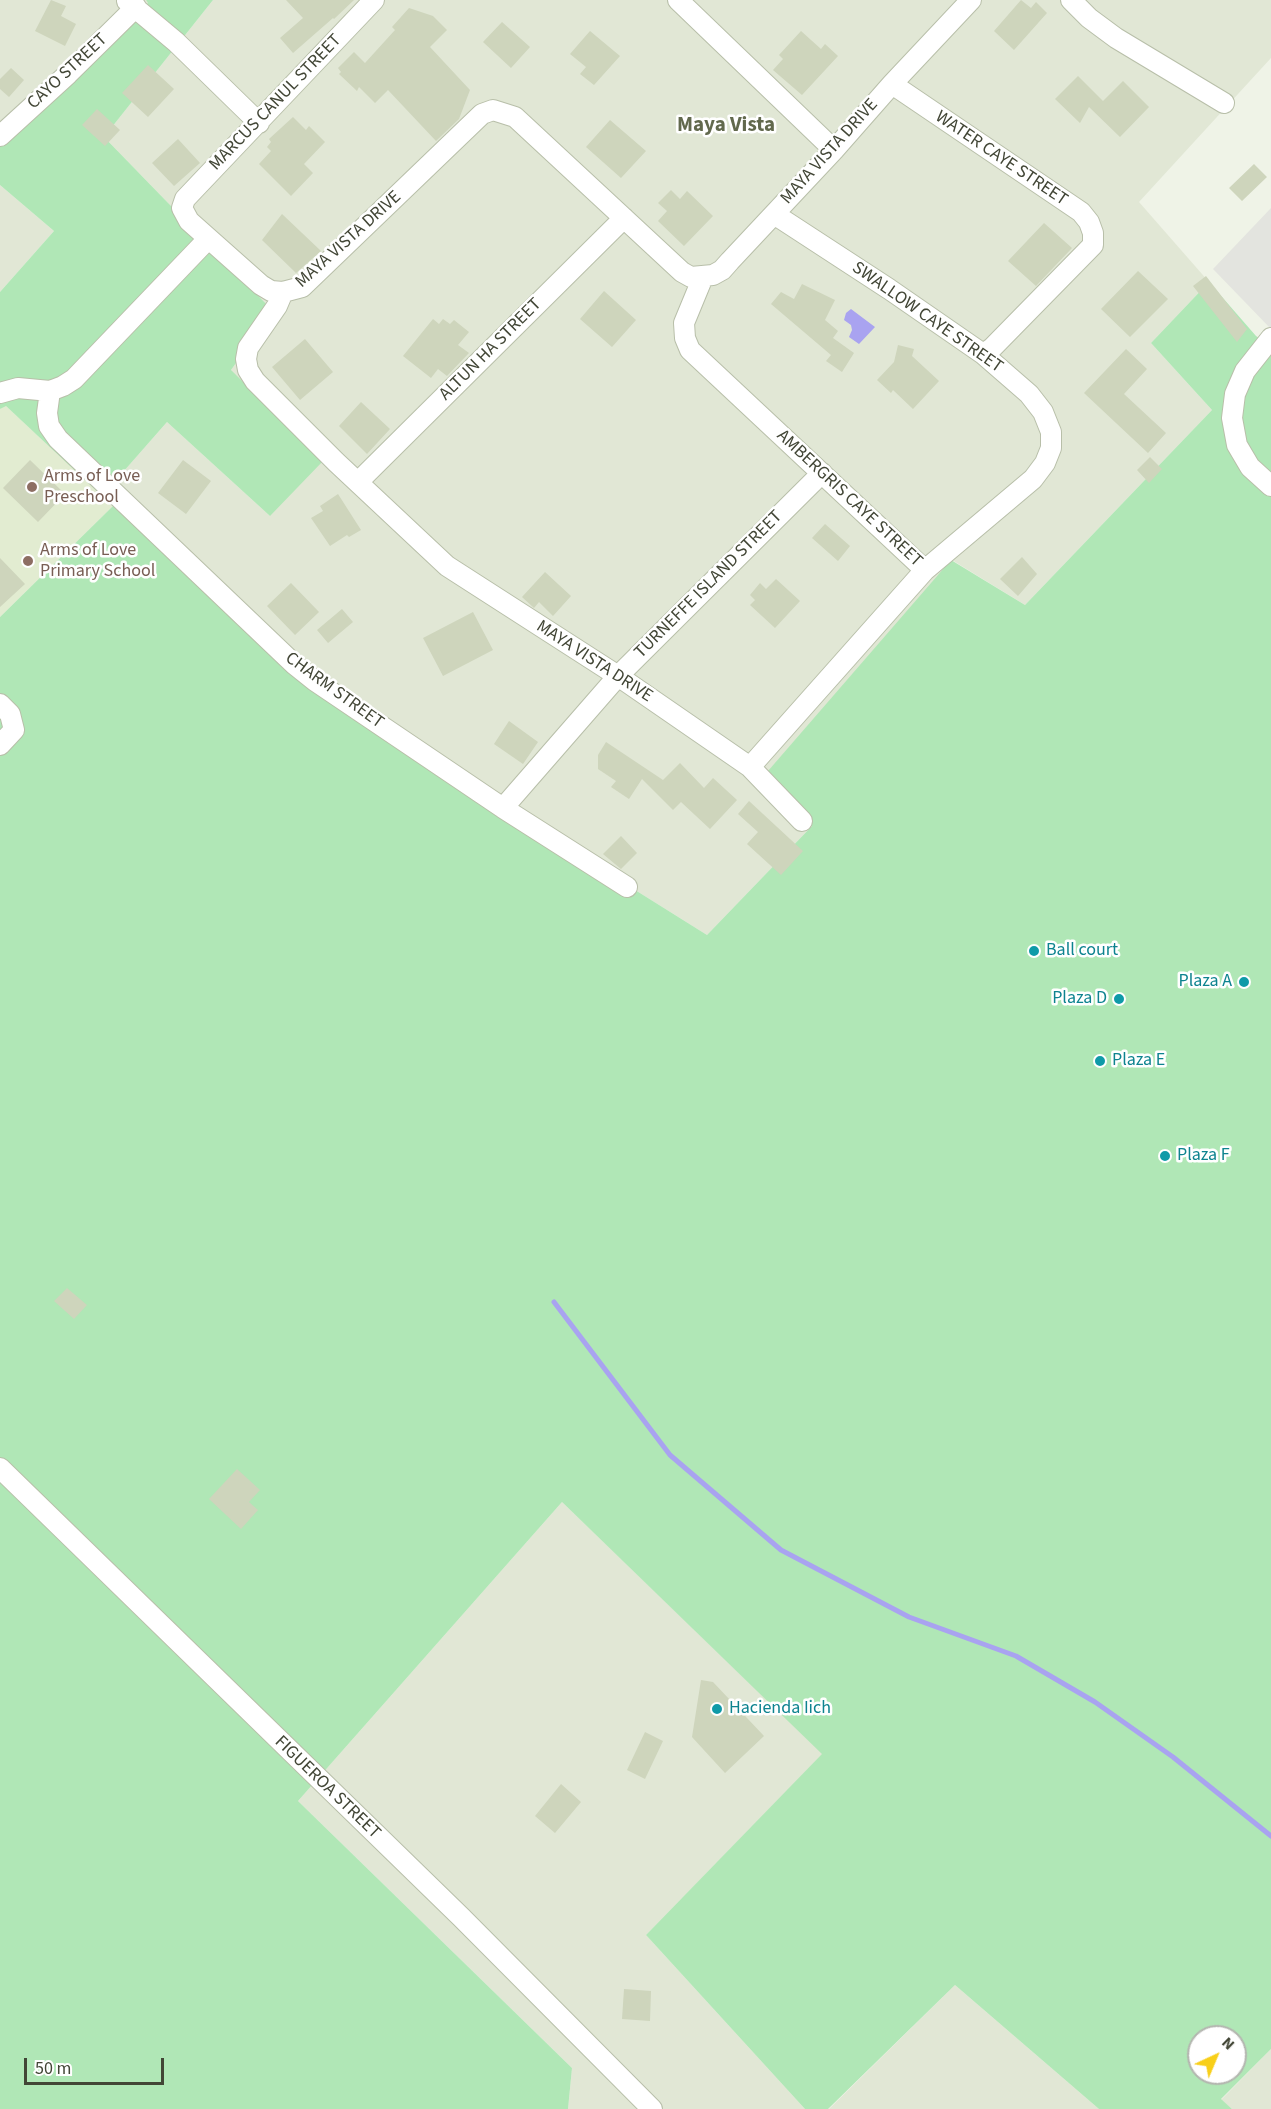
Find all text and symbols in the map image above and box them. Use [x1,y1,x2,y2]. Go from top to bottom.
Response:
street label: CAYO STREET [24,30,112,114]
street label: MARCUS CANUL STREET [205,30,347,176]
street label: MAYA VISTA DRIVE [777,95,883,209]
street label: WATER CAYE STREET [931,107,1071,211]
district label: Maya Vista [677,113,775,139]
street label: MAYA VISTA DRIVE [292,187,406,293]
street label: SWALLOW CAYE STREET [847,258,1007,378]
street label: ALTUN HA STREET [435,294,547,406]
street label: AMBERGRIS CAYE STREET [772,426,926,572]
place label: Arms of Love Preschool [44,466,140,508]
marker: Arms of Love Preschool [25,480,39,494]
street label: TURNEFFE ISLAND STREET [630,506,788,664]
place label: Arms of Love Primary School [40,540,155,582]
marker: Arms of Love Primary School [21,554,35,568]
street label: MAYA VISTA DRIVE [532,616,656,708]
street label: CHARM STREET [281,648,387,734]
place label: Ball court [1046,940,1118,962]
marker: Ball court [1027,944,1041,958]
place label: Plaza A [1178,971,1232,993]
marker: Plaza A [1237,975,1251,989]
place label: Plaza D [1052,988,1107,1010]
marker: Plaza D [1112,992,1126,1006]
place label: Plaza E [1112,1050,1165,1072]
marker: Plaza E [1093,1054,1107,1068]
place label: Plaza F [1177,1145,1230,1167]
marker: Plaza F [1158,1149,1172,1163]
place label: Hacienda Iich [729,1698,831,1720]
marker: Hacienda Iich [710,1702,724,1716]
street label: FIGUEROA STREET [270,1732,384,1844]
north arrow [1187,2025,1247,2085]
text: N [1217,2032,1240,2055]
scale bar [27,2046,166,2084]
text: 50 m [35,2056,71,2081]

